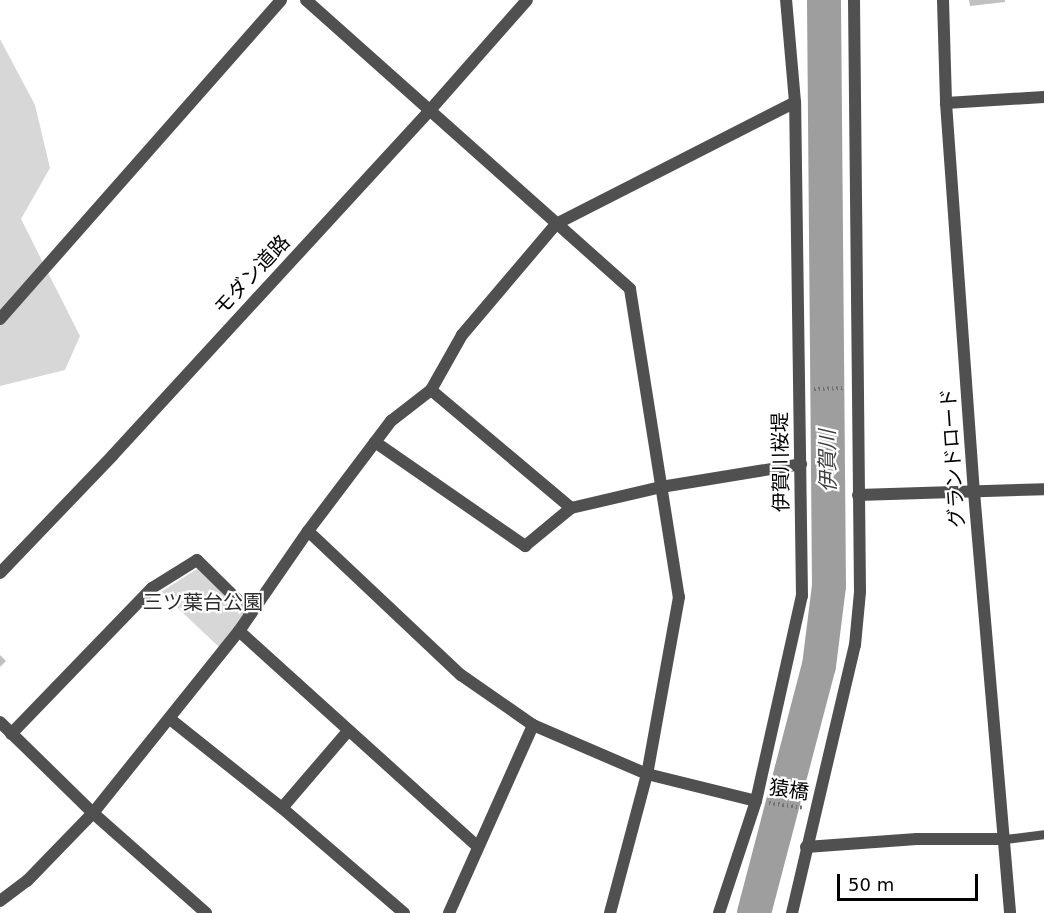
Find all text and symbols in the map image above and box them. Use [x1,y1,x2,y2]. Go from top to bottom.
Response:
street label: モダン道路 [209,230,295,320]
street label: グランドロード [936,387,970,529]
street label: 伊賀川桜堤 [768,412,794,512]
water label: 伊賀川 [815,429,841,493]
park label: 三ツ葉台公園 [143,590,263,614]
street label: 猿橋 [768,775,810,805]
scale bar [840,862,981,900]
text: 50 m [848,874,894,895]

